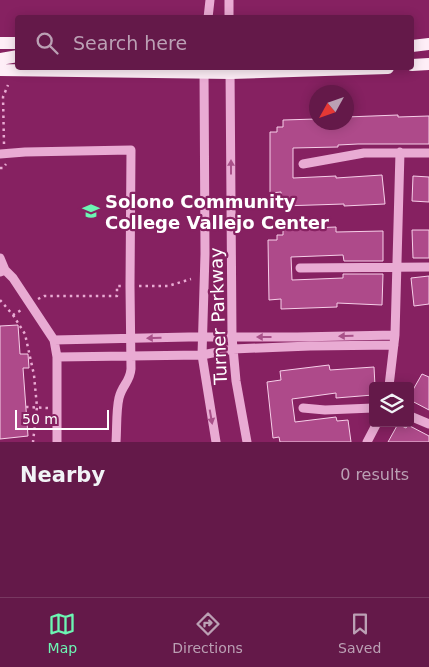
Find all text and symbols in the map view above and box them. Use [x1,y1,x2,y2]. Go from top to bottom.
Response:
search box [15,15,414,70]
icon: search [33,29,61,57]
text: Search here [73,32,187,54]
north arrow [309,85,354,130]
one-way arrow [227,159,235,175]
place label: Solono Community College Vallejo Center [105,191,329,233]
school or university icon: Solono Community College Vallejo Center [81,201,101,221]
street label: Turner Parkway [205,247,231,386]
one-way arrow [338,332,354,340]
one-way arrow [256,333,272,341]
one-way arrow [146,334,162,342]
map controls [369,382,414,427]
button: layers [369,382,414,427]
scale bar [15,407,109,430]
one-way arrow [208,409,216,425]
text: 50 m [22,411,58,427]
text: Nearby [20,463,105,487]
text: 0 results [340,465,409,484]
tab: Map [48,610,77,656]
tab: Directions [172,610,243,656]
tab: Saved [338,610,381,656]

